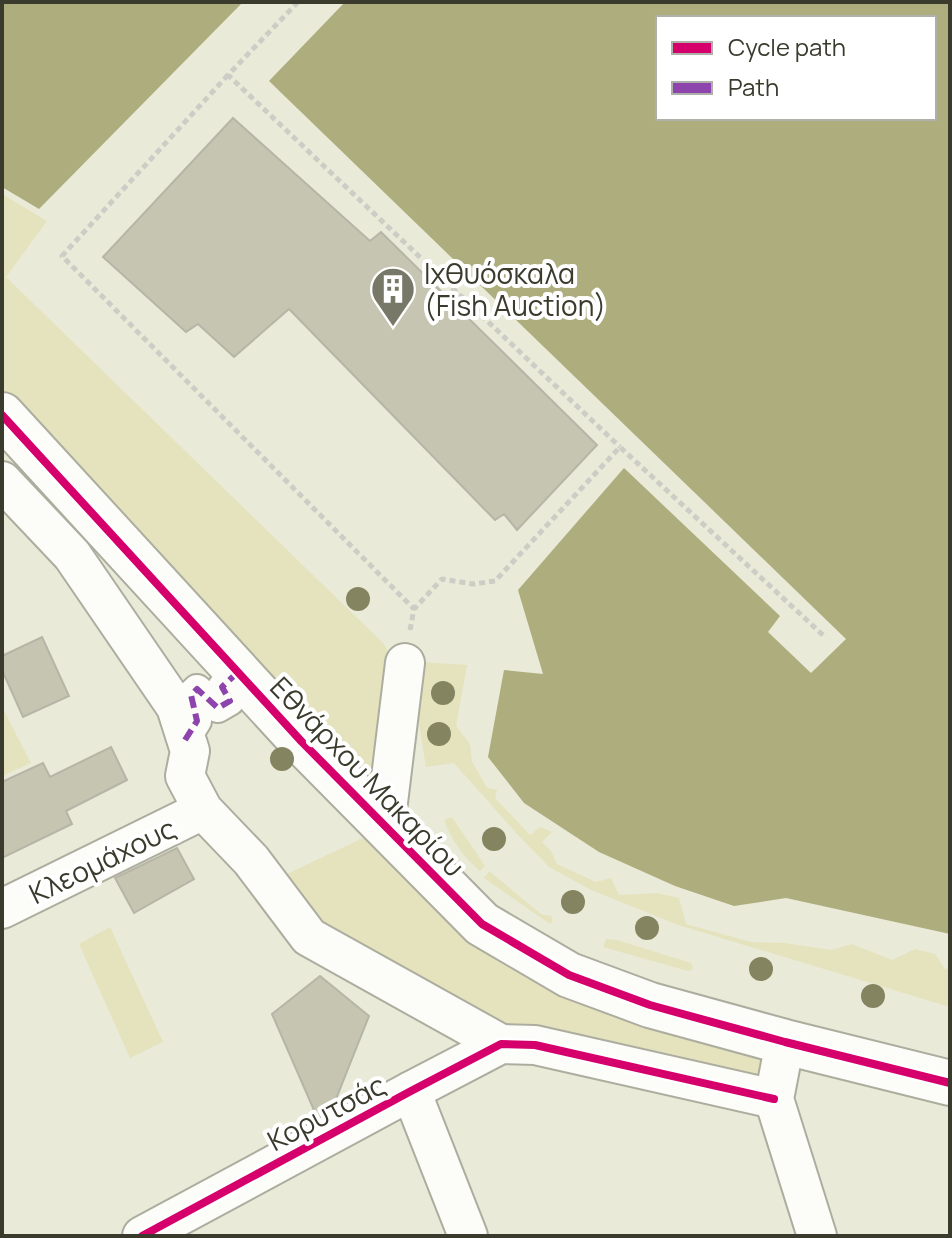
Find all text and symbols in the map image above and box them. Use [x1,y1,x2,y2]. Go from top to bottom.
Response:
legend [656,16,936,120]
text: Cycle path [728,30,846,63]
text: Path [728,70,779,103]
place label: Ιχθυόσκαλα (Fish Auction) [424,254,606,324]
building icon: Ιχθυόσκαλα (Fish Auction) [369,265,417,328]
street label: Εθνάρχου Μακαρίου [263,668,473,884]
street label: Κλεομάχους [22,808,182,912]
street label: Κορυτσάς [260,1065,392,1159]

